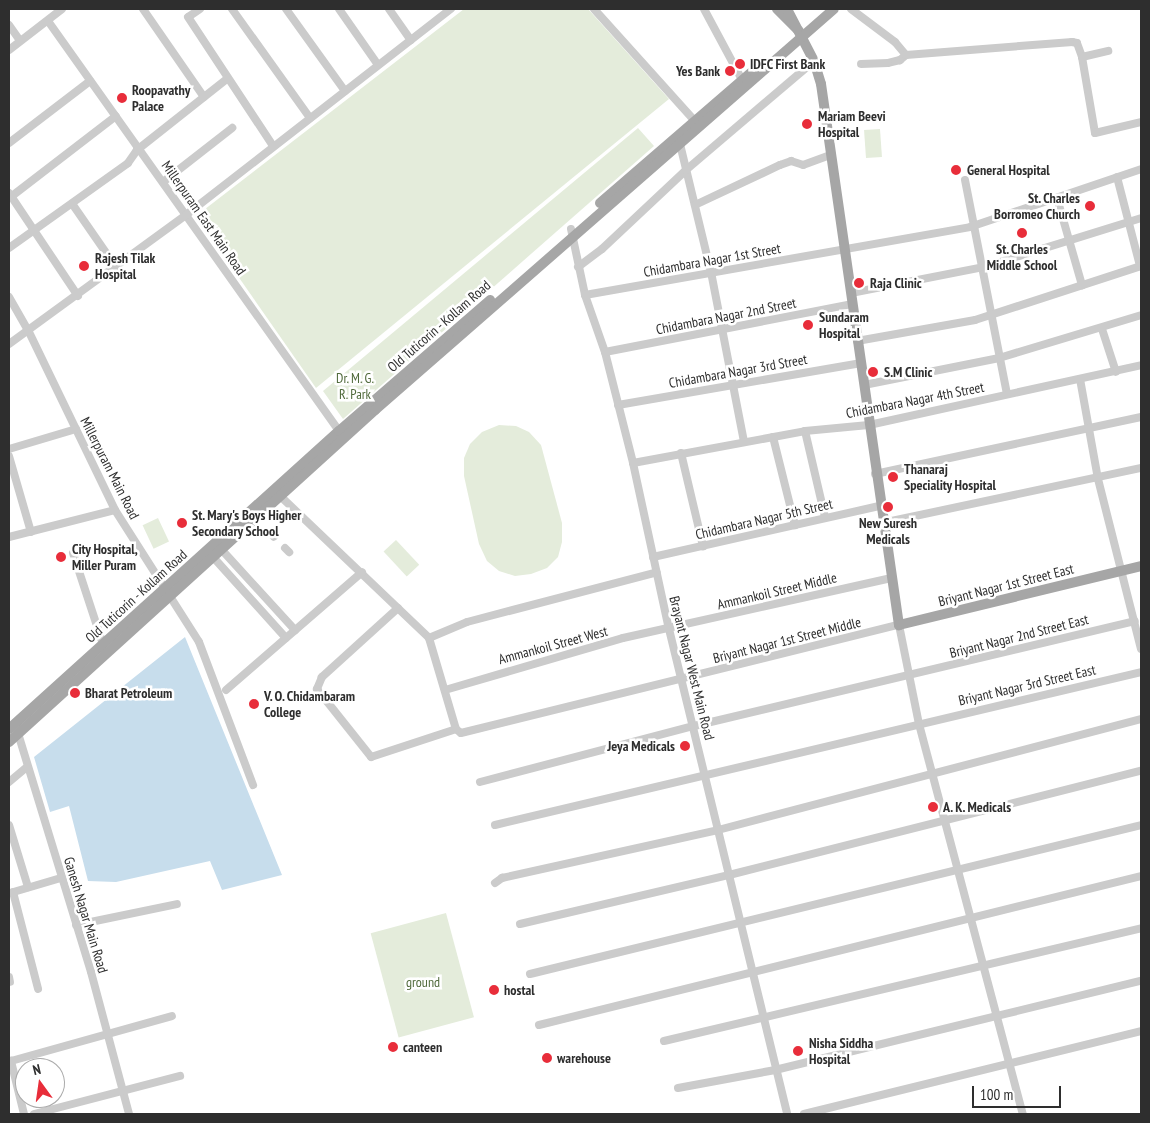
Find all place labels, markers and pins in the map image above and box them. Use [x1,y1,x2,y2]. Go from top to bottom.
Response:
place label: IDFC First Bank [750,56,826,72]
marker: IDFC First Bank [734,58,746,70]
place label: Yes Bank [676,63,720,79]
marker: Yes Bank [724,65,736,77]
place label: Roopavathy Palace [132,82,190,114]
marker: Roopavathy Palace [116,92,128,104]
place label: Mariam Beevi Hospital [818,108,886,140]
marker: Mariam Beevi Hospital [800,117,814,131]
place label: General Hospital [967,162,1050,178]
marker: General Hospital [949,163,963,177]
place label: St. Charles Borromeo Church [994,190,1080,222]
marker: St. Charles Borromeo Church [1084,200,1096,212]
marker: St. Charles Middle School [1016,227,1028,239]
place label: St. Charles Middle School [987,241,1057,274]
place label: Rajesh Tilak Hospital [95,250,156,282]
marker: Rajesh Tilak Hospital [77,259,91,273]
place label: Raja Clinic [870,275,922,291]
marker: Raja Clinic [852,276,866,290]
place label: Sundaram Hospital [819,309,869,342]
marker: Sundaram Hospital [801,318,815,332]
place label: S.M Clinic [884,364,933,380]
marker: S.M Clinic [866,365,880,379]
place label: Thanaraj Speciality Hospital [904,461,996,494]
marker: Thanaraj Speciality Hospital [886,470,900,484]
marker: New Suresh Medicals [882,501,894,513]
place label: St. Mary's Boys Higher Secondary School [192,507,302,540]
place label: New Suresh Medicals [859,515,917,548]
marker: St. Mary's Boys Higher Secondary School [176,517,188,529]
place label: City Hospital, Miller Puram [72,541,138,574]
marker: City Hospital, Miller Puram [54,550,68,564]
place label: Bharat Petroleum [85,685,172,701]
marker: Bharat Petroleum [69,687,81,699]
place label: V. O. Chidambaram College [264,688,357,720]
marker: V. O. Chidambaram College [248,698,260,710]
place label: Jeya Medicals [607,738,675,754]
marker: Jeya Medicals [679,740,691,752]
place label: A. K. Medicals [943,799,1013,815]
marker: A. K. Medicals [927,801,939,813]
place label: hostal [504,982,535,998]
marker: hostal [488,984,500,996]
place label: Nisha Siddha Hospital [809,1035,873,1068]
place label: canteen [403,1039,442,1055]
marker: canteen [387,1041,399,1053]
marker: Nisha Siddha Hospital [791,1044,805,1058]
place label: warehouse [557,1050,611,1066]
marker: warehouse [541,1052,553,1064]

